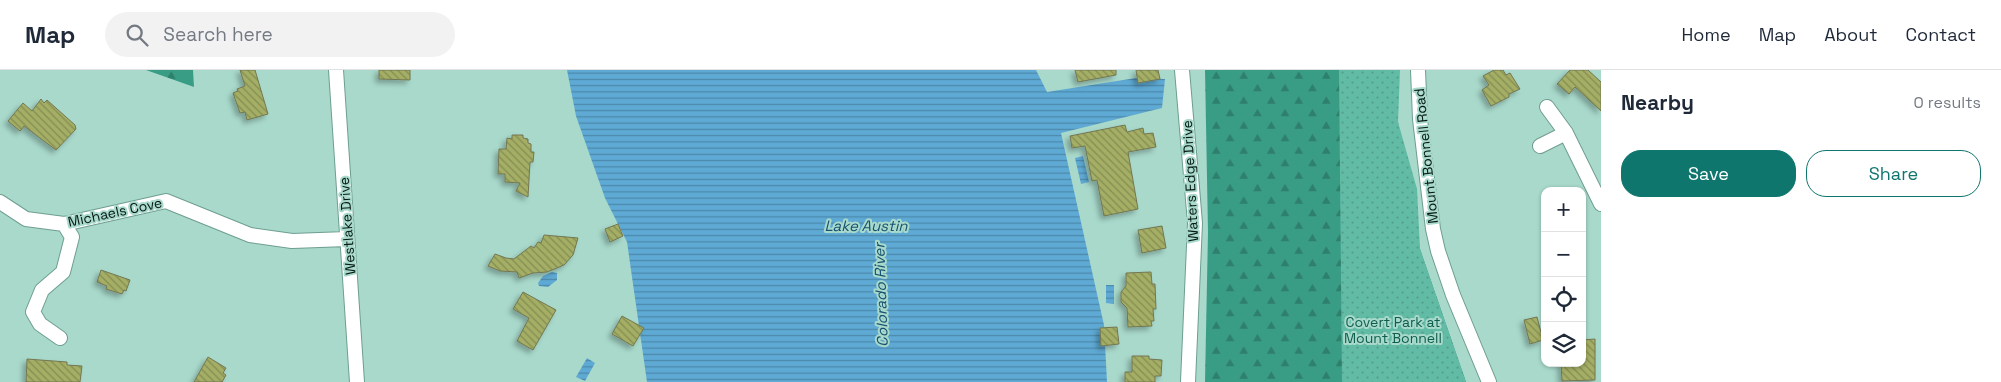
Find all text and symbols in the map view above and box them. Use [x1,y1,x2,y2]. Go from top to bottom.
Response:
search box [105,12,455,57]
text: Map [25,19,75,50]
icon: search [123,21,151,49]
text: Search here [163,22,273,47]
text: Home [1682,23,1731,46]
text: Map [1759,23,1796,46]
text: About [1824,23,1878,46]
text: Contact [1906,23,1976,46]
street label: Mount Bonnell Road [1410,87,1442,225]
text: Nearby [1621,89,1694,116]
text: 0 results [1913,92,1981,113]
street label: Waters Edge Drive [1178,120,1202,242]
button: Save [1621,150,1796,197]
button: Share [1806,150,1981,197]
street label: Westlake Drive [335,176,359,276]
map controls [1541,187,1586,367]
button: + [1541,187,1586,232]
street label: Michaels Cove [66,193,164,231]
water label: Lake Austin [824,216,908,235]
button: − [1541,232,1586,277]
water label: Colorado River [869,241,892,347]
button: locate [1541,277,1586,322]
park label: Covert Park at Mount Bonnell [1344,313,1442,347]
button: layers [1541,322,1586,367]

